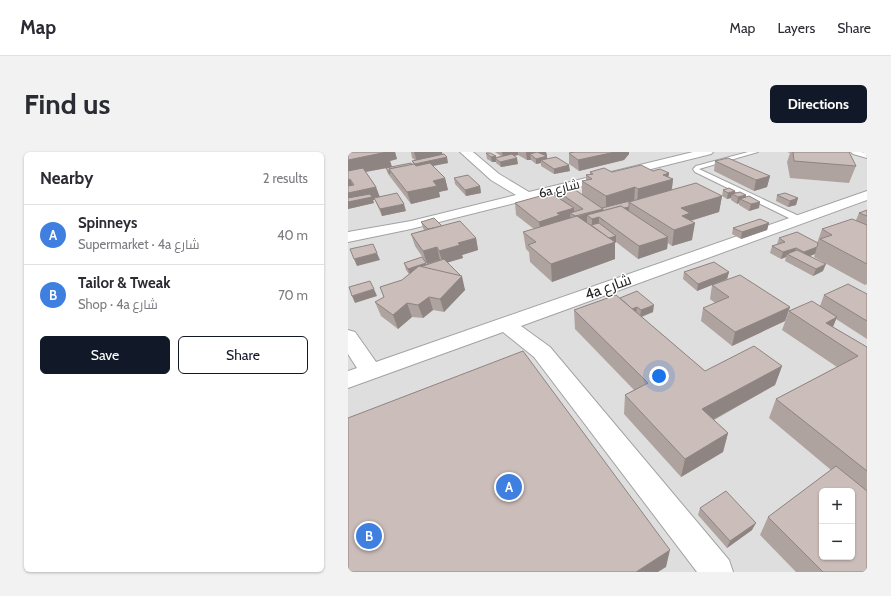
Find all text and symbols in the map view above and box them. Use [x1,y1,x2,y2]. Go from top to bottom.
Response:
text: Map [20,16,56,39]
text: Map [730,19,755,37]
text: Layers [777,19,815,37]
text: Share [837,19,871,37]
button: Directions [770,85,867,123]
text: Find us [24,87,110,121]
text: Nearby [40,168,93,188]
text: 2 results [263,170,308,186]
street label: 6a شارع [537,175,581,202]
text: Spinneys [78,214,137,232]
text: A [49,227,57,243]
text: 40 m [277,227,308,243]
text: Supermarket · 4a شارع [78,236,199,252]
street label: 4a شارع [582,270,634,306]
text: Tailor & Tweak [78,274,171,292]
text: B [49,287,57,303]
text: 70 m [278,287,308,303]
text: Shop · 4a شارع [78,296,158,312]
button: Save [40,336,170,374]
button: Share [178,336,308,374]
your location [649,366,669,386]
pin: A [496,472,522,502]
map controls [819,488,855,560]
button: + [819,488,855,524]
pin: B [356,521,382,551]
button: − [819,524,855,560]

